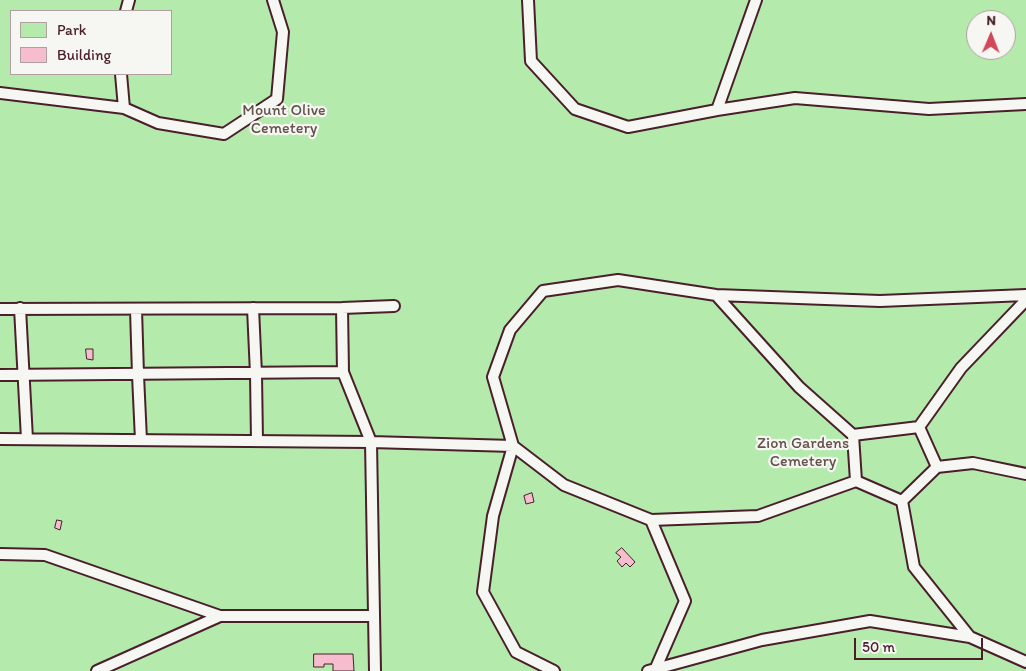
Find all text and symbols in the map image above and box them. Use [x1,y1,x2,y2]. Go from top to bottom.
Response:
legend [10,10,172,75]
north arrow [966,10,1016,60]
text: N [986,12,996,29]
text: Park [57,21,87,39]
text: Building [57,46,111,64]
park label: Mount Olive Cemetery [242,101,326,139]
park label: Zion Gardens Cemetery [757,434,849,472]
scale bar [856,628,985,660]
text: 50 m [862,638,895,656]

